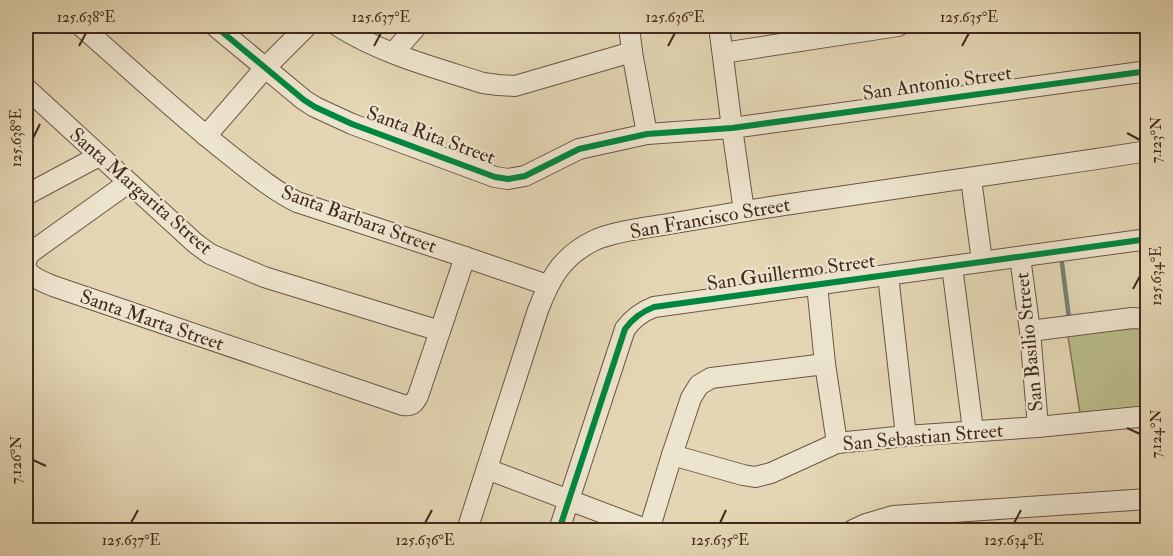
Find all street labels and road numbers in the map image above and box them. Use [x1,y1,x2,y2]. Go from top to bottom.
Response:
street label: San Antonio Street [861,60,1014,106]
street label: Santa Rita Street [363,100,499,170]
street label: Santa Margarita Street [64,122,218,260]
street label: Santa Barbara Street [278,179,441,259]
street label: San Francisco Street [628,192,793,244]
street label: San Guillermo Street [705,248,877,296]
street label: San Basilio Street [1009,271,1049,413]
street label: Santa Marta Street [77,284,228,356]
street label: San Sebastian Street [842,417,1005,456]

